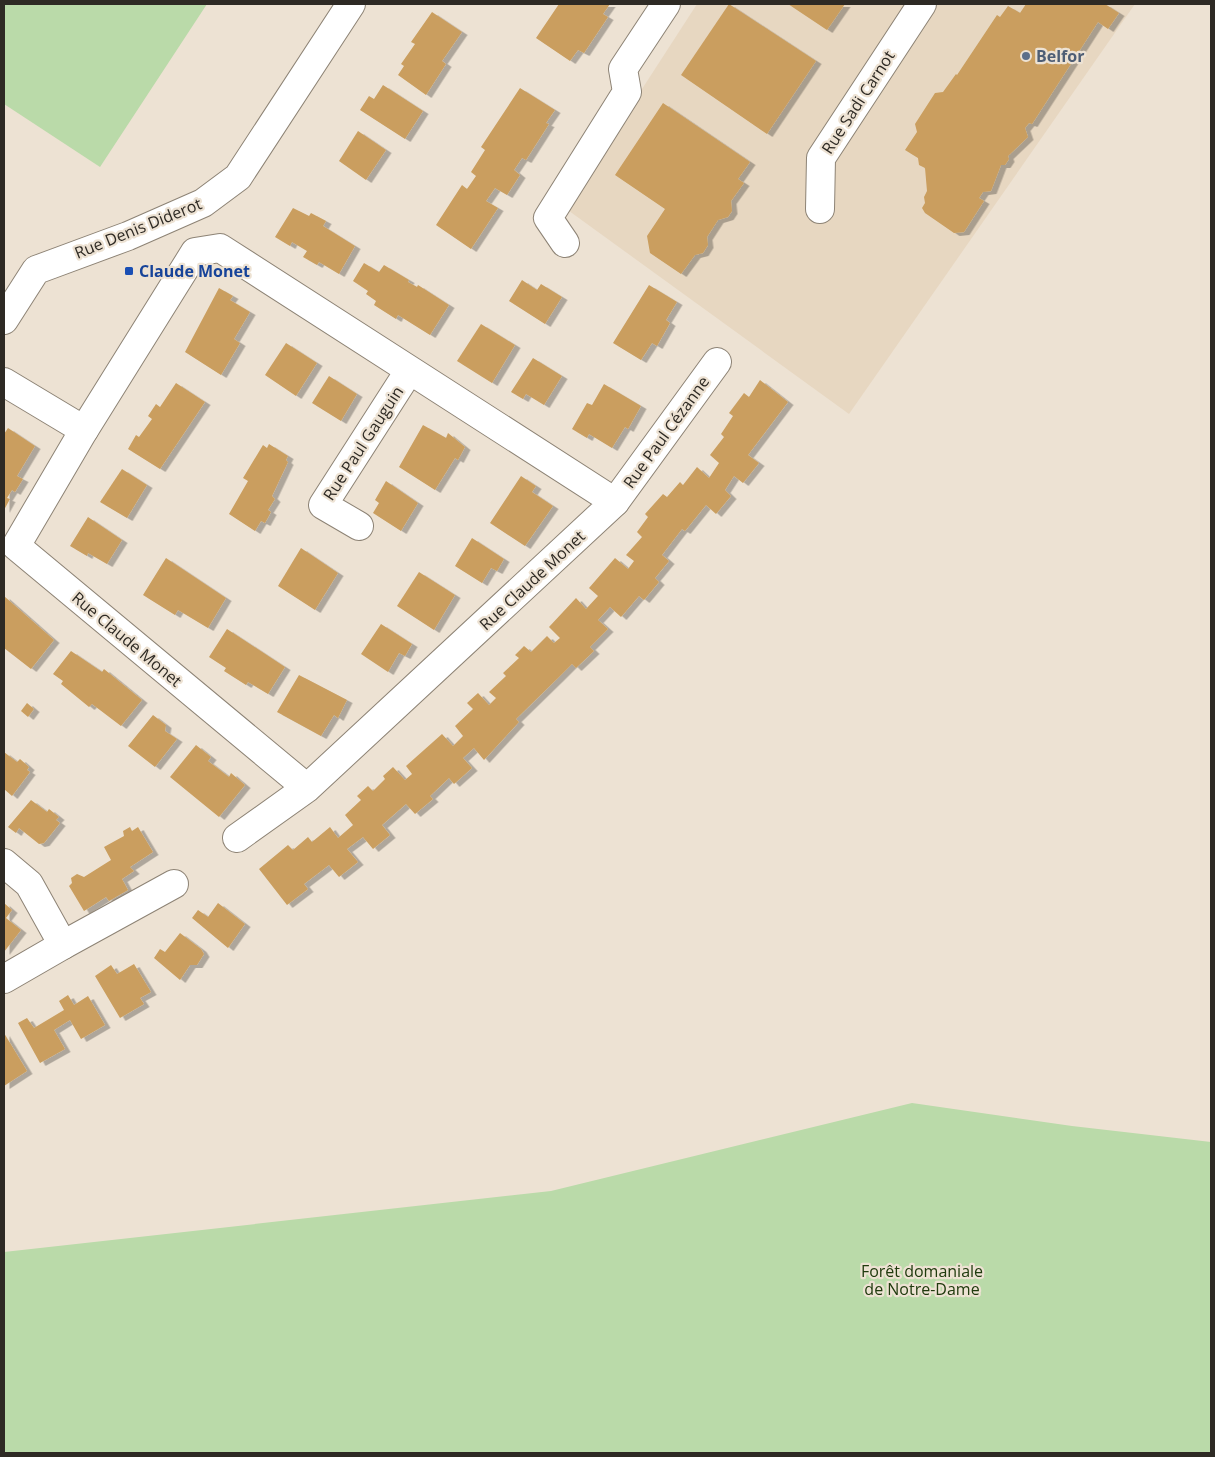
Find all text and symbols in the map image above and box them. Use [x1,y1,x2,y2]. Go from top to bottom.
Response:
place label: Belfor [1036,45,1084,67]
street label: Rue Sadi Carnot [816,46,900,158]
marker: Belfor [1020,50,1032,62]
street label: Rue Denis Diderot [71,192,205,264]
place label: Claude Monet [139,260,250,282]
marker: Claude Monet [123,265,135,277]
street label: Rue Paul Cézanne [618,372,714,492]
street label: Rue Paul Gauguin [318,382,408,504]
street label: Rue Claude Monet [474,525,590,635]
street label: Rue Claude Monet [67,587,187,692]
park label: Forêt domaniale de Notre-Dame [861,1260,983,1300]

